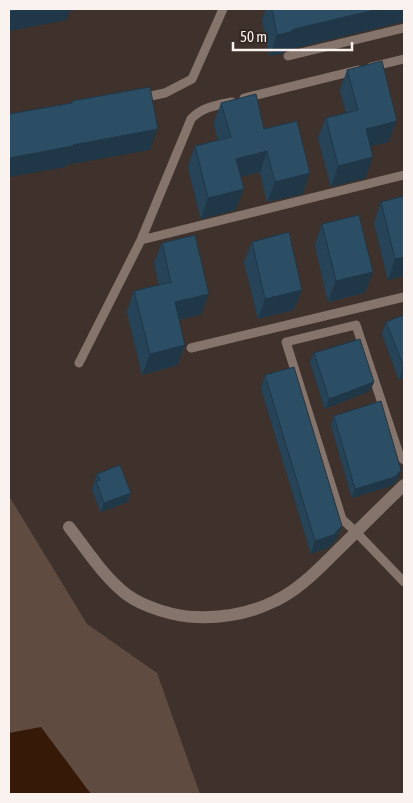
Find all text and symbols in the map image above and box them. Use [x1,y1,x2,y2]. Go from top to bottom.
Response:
scale bar [233,20,352,52]
text: 50 m [240,28,267,45]

